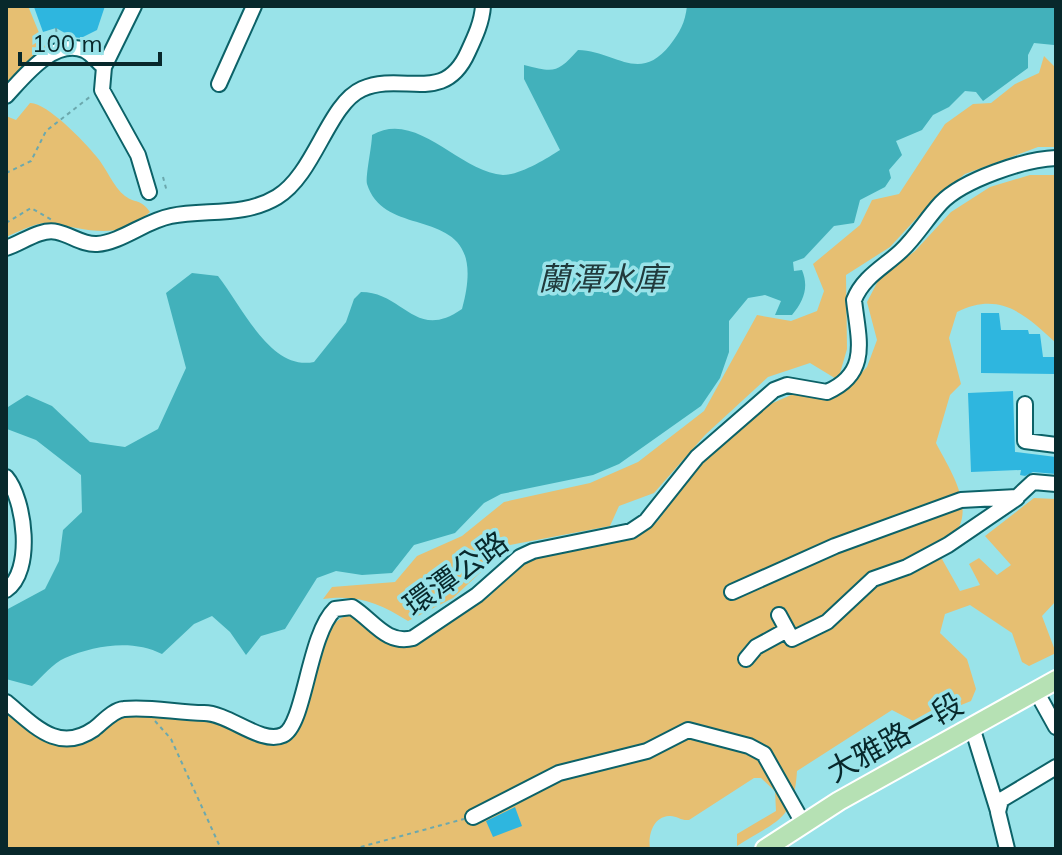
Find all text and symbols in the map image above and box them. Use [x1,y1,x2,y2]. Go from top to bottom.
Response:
scale bar [20,16,160,66]
text: 100 m [32,28,103,58]
water label: 蘭潭水庫 [538,258,671,298]
street label: 環潭公路 [396,523,515,624]
street label: 大雅路一段 [820,684,969,790]

